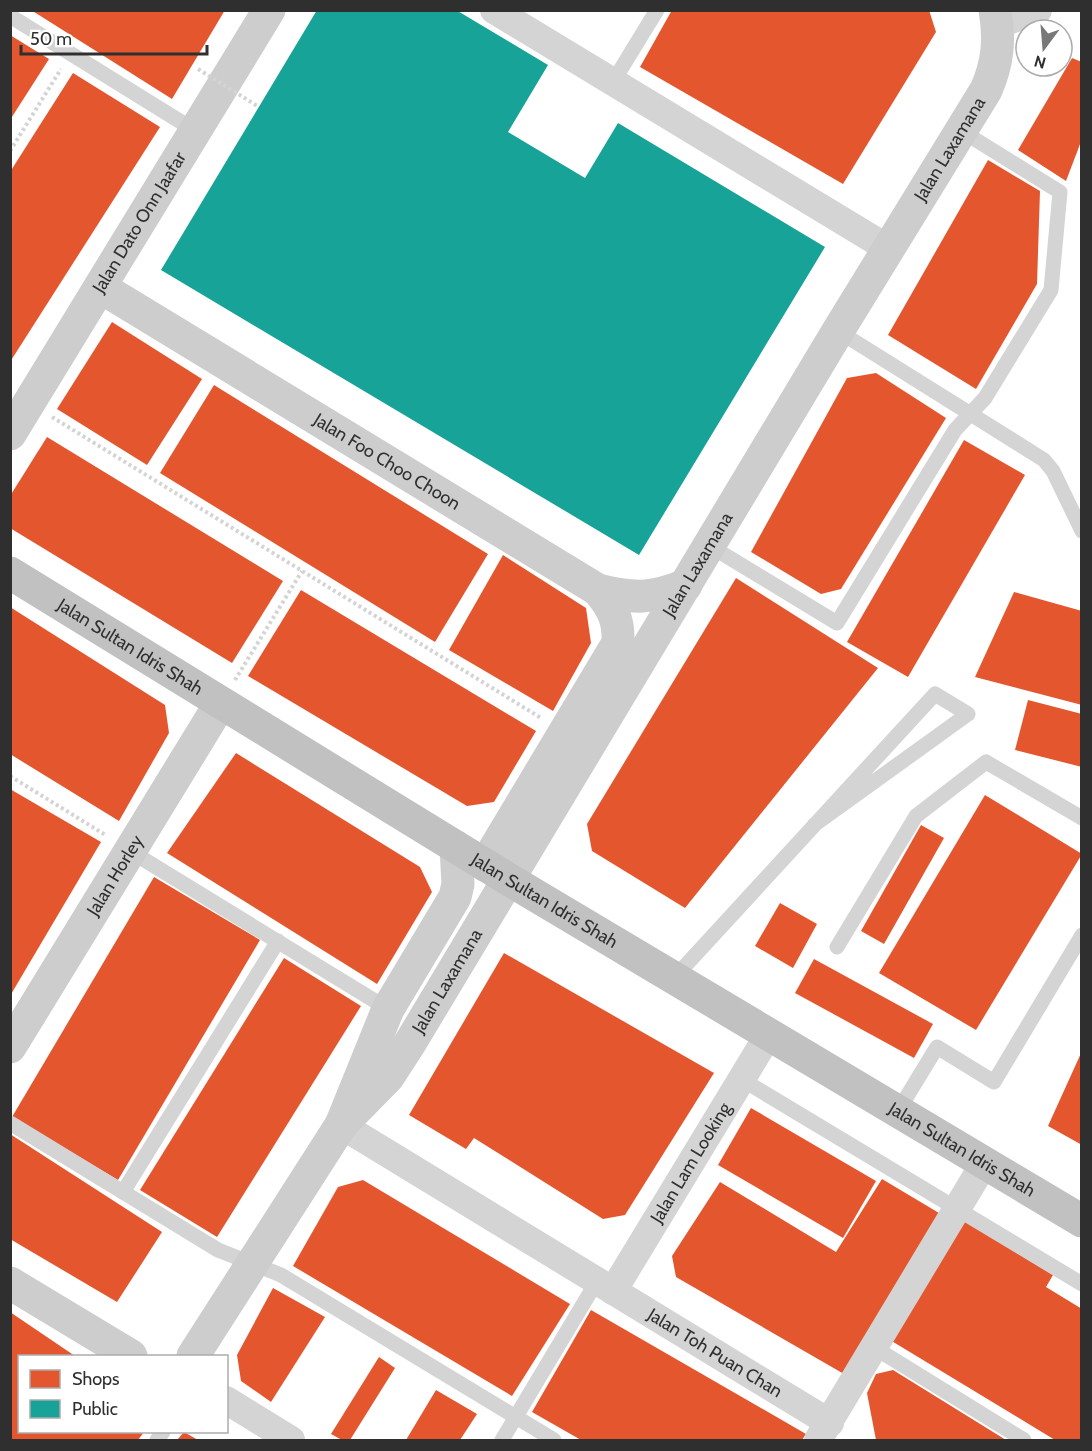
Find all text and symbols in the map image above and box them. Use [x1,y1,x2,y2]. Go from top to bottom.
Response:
scale bar [21,18,207,56]
north arrow [1014,18,1074,78]
text: 50 m [30,28,72,50]
text: N [1032,51,1048,73]
street label: Jalan Laxamana [909,93,990,206]
street label: Jalan Dato Onn Jaafar [87,148,191,298]
street label: Jalan Foo Choo Choon [309,408,465,515]
street label: Jalan Laxamana [657,508,738,622]
street label: Jalan Sultan Idris Shah [52,593,207,700]
street label: Jalan Horley [81,831,148,921]
street label: Jalan Sultan Idris Shah [466,848,622,953]
street label: Jalan Laxamana [407,924,487,1038]
street label: Jalan Sultan Idris Shah [884,1097,1039,1202]
street label: Jalan Lam Looking [645,1098,736,1228]
street label: Jalan Toh Puan Chan [643,1303,786,1402]
legend [18,1355,228,1433]
text: Shops [72,1368,120,1390]
text: Public [72,1398,118,1420]

